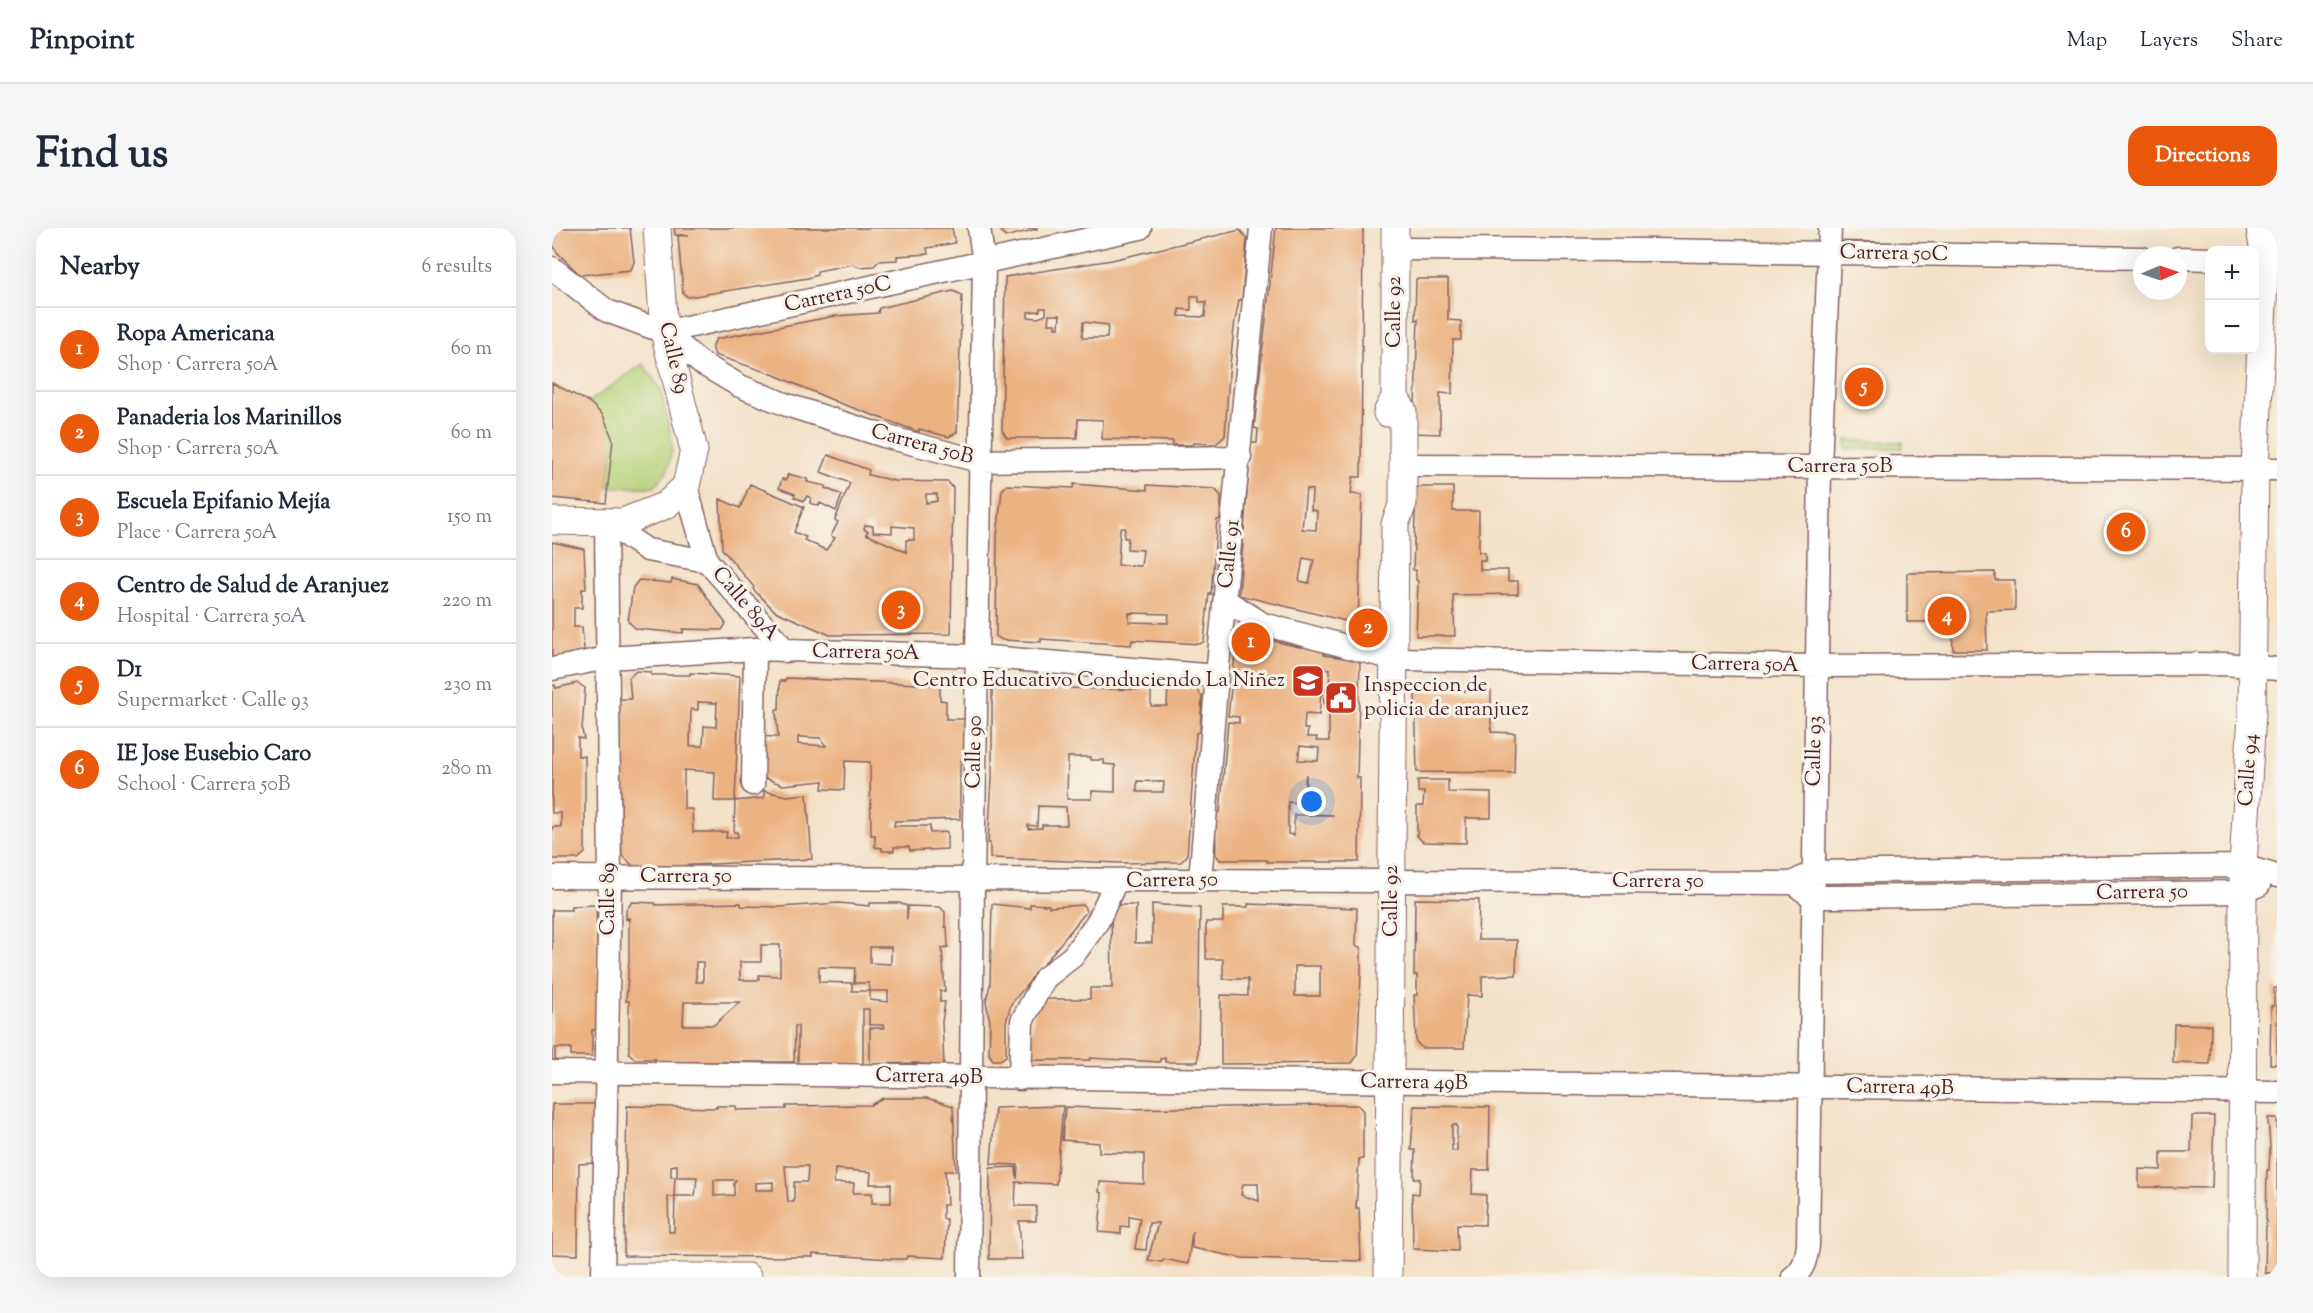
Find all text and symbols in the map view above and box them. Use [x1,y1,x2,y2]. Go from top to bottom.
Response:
text: Pinpoint [30,21,134,61]
text: Map [2067,26,2107,56]
text: Layers [2140,26,2198,56]
text: Share [2231,26,2283,56]
text: Find us [36,126,168,186]
button: Directions [2128,126,2277,186]
street label: Carrera 50C [1839,238,1949,270]
north arrow [2133,246,2187,300]
map controls [2205,246,2259,354]
button: + [2205,246,2259,300]
text: Nearby [60,249,140,286]
text: 6 results [422,253,492,282]
street label: Carrera 50C [782,269,894,321]
street label: Calle 92 [1380,276,1410,348]
button: − [2205,300,2259,354]
text: Ropa Americana [117,319,275,351]
street label: Calle 89 [650,319,696,397]
text: 1 [76,335,83,364]
text: 60 m [451,335,492,364]
text: Shop · Carrera 50A [117,351,279,380]
pin: 5 [1844,364,1884,410]
text: Panaderia los Marinillos [117,403,342,435]
street label: Carrera 50B [867,417,977,473]
text: 2 [75,419,84,448]
text: 60 m [451,419,492,448]
text: Shop · Carrera 50A [117,435,279,464]
street label: Carrera 50B [1787,452,1893,482]
text: Escuela Epifanio Mejía [117,487,331,519]
text: 3 [75,503,84,532]
text: 150 m [447,503,492,532]
pin: 6 [2106,510,2146,554]
street label: Calle 91 [1211,518,1249,590]
text: Place · Carrera 50A [117,519,277,548]
street label: Calle 89A [704,560,786,648]
text: Centro de Salud de Aranjuez [117,571,389,603]
text: 4 [74,587,85,616]
text: 220 m [442,587,492,616]
pin: 3 [882,588,920,632]
pin: 4 [1928,594,1966,638]
text: Hospital · Carrera 50A [117,603,306,632]
pin: 2 [1348,606,1388,650]
pin: 1 [1232,620,1270,664]
street label: Carrera 50A [812,637,920,669]
street label: Carrera 50A [1691,649,1799,681]
text: D1 [117,655,142,687]
school or university icon: Centro Educativo Conduciendo La Niñez [1290,663,1326,699]
place label: Centro Educativo Conduciendo La Niñez [913,666,1285,696]
text: 5 [76,671,83,700]
text: 230 m [443,671,492,700]
place label: Inspeccion de policia de aranjuez [1364,671,1529,725]
public building icon: Inspeccion de policia de aranjuez [1323,680,1359,716]
text: Supermarket · Calle 93 [117,687,309,716]
street label: Calle 90 [959,715,991,789]
street label: Calle 93 [1799,715,1831,787]
street label: Calle 94 [2231,733,2267,807]
text: IE Jose Eusebio Caro [117,739,311,771]
text: 6 [75,755,84,784]
text: 280 m [441,755,492,784]
text: School · Carrera 50B [117,771,290,800]
your location [1297,787,1326,816]
street label: Carrera 50 [640,862,732,892]
street label: Calle 89 [594,863,624,935]
street label: Carrera 50 [1126,865,1218,897]
street label: Calle 92 [1377,865,1407,937]
street label: Carrera 50 [1612,867,1704,897]
street label: Carrera 50 [2096,877,2188,909]
street label: Carrera 49B [875,1061,983,1093]
street label: Carrera 49B [1360,1067,1468,1099]
street label: Carrera 49B [1846,1072,1954,1104]

